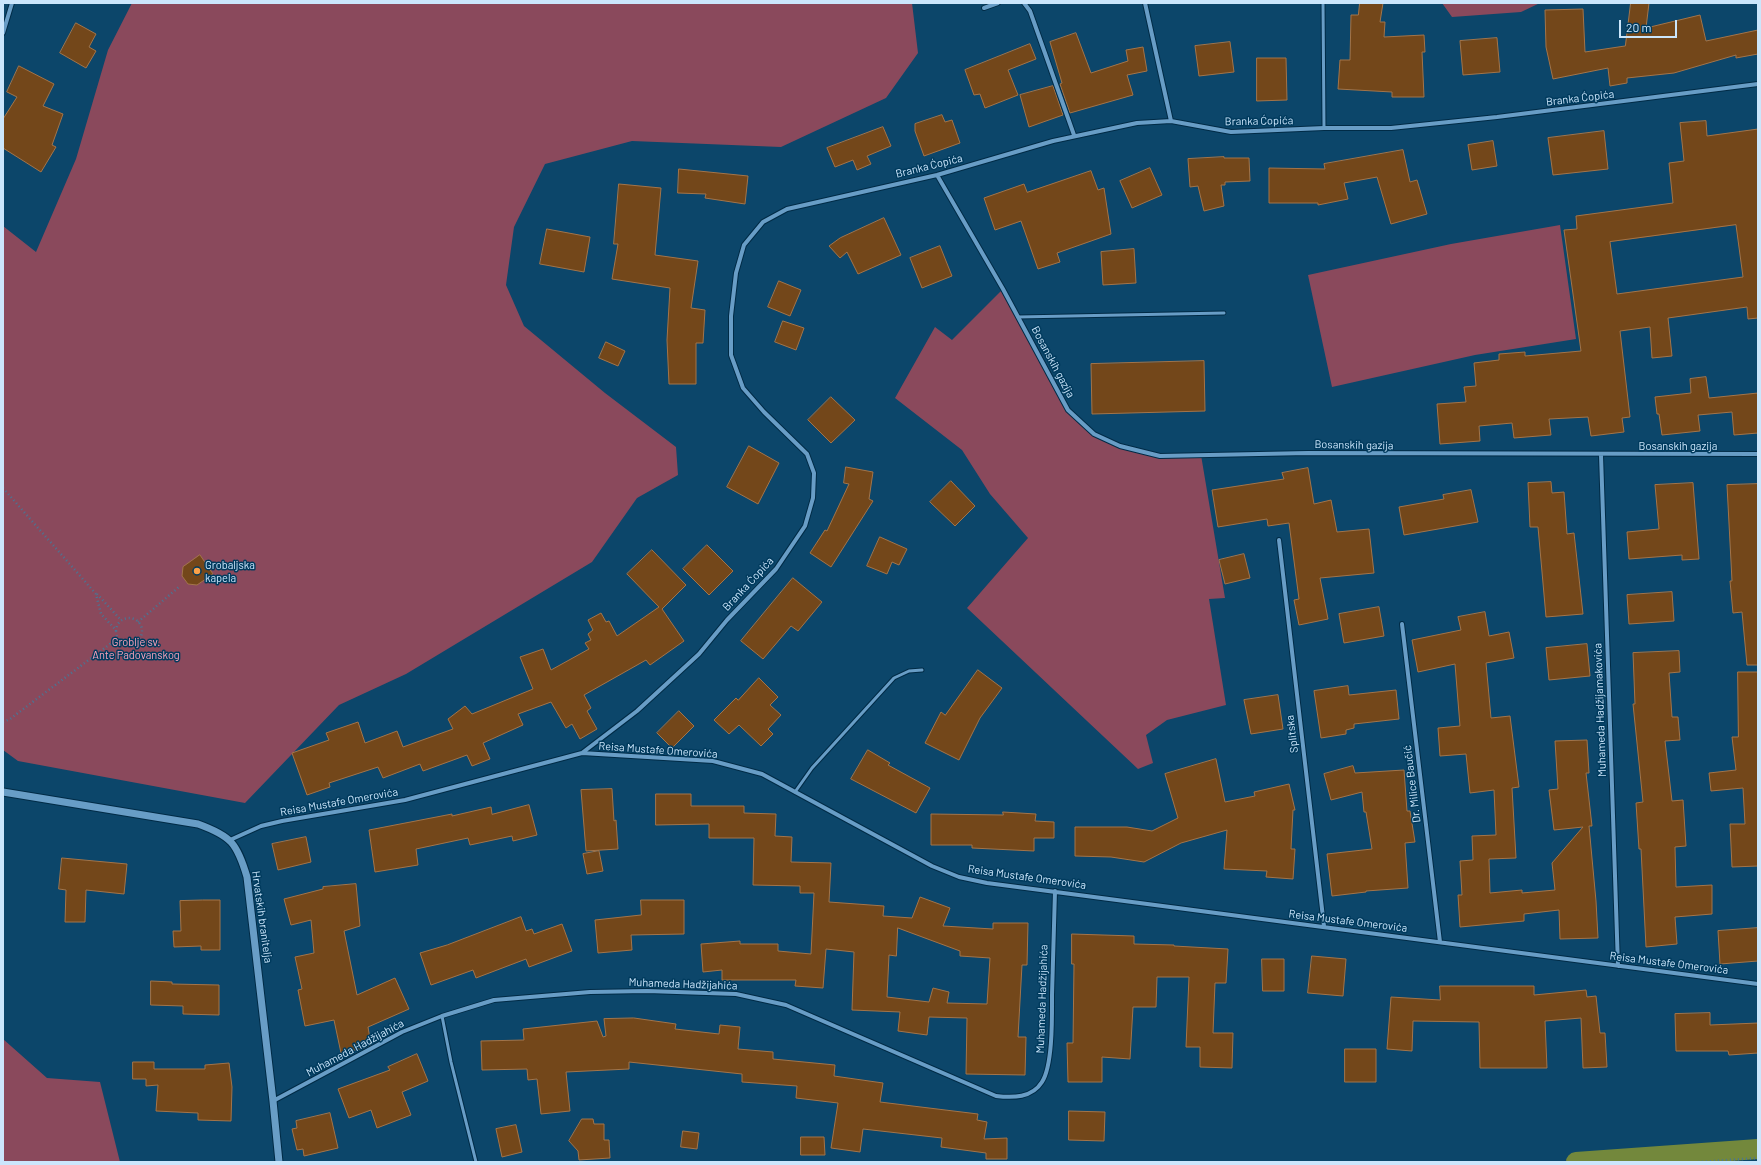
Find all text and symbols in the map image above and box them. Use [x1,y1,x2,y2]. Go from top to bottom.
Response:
scale bar [1621,12,1679,38]
text: 20 m [1626,20,1652,34]
street label: Branka Ćopića [1545,87,1615,109]
street label: Branka Ćopića [1225,114,1293,128]
street label: Branka Ćopića [894,151,964,181]
street label: Bosanskih gazija [1029,324,1077,400]
street label: Bosanskih gazija [1314,438,1394,452]
street label: Bosanskih gazija [1639,439,1717,453]
street label: Branka Ćopića [720,554,776,614]
place label: Grobaljska kapela [205,558,255,584]
marker: Grobaljska kapela [192,566,202,576]
park label: Groblje sv. Ante Padovanskog [92,635,180,661]
street label: Muhameda Hadžijamakovića [1591,643,1609,777]
street label: Splitska [1283,714,1301,754]
street label: Reisa Mustafe Omerovića [598,739,718,761]
street label: Dr. Milice Baučić [1401,744,1423,824]
street label: Reisa Mustafe Omerovića [279,785,399,819]
street label: Reisa Mustafe Omerovića [967,862,1087,892]
street label: Hrvatskih branitelja [249,870,275,964]
street label: Reisa Mustafe Omerovića [1288,907,1408,935]
street label: Muhameda Hadžijahića [1034,944,1050,1054]
street label: Reisa Mustafe Omerovića [1609,949,1729,977]
street label: Muhameda Hadžijahića [628,976,738,992]
street label: Muhameda Hadžijahića [304,1017,406,1079]

